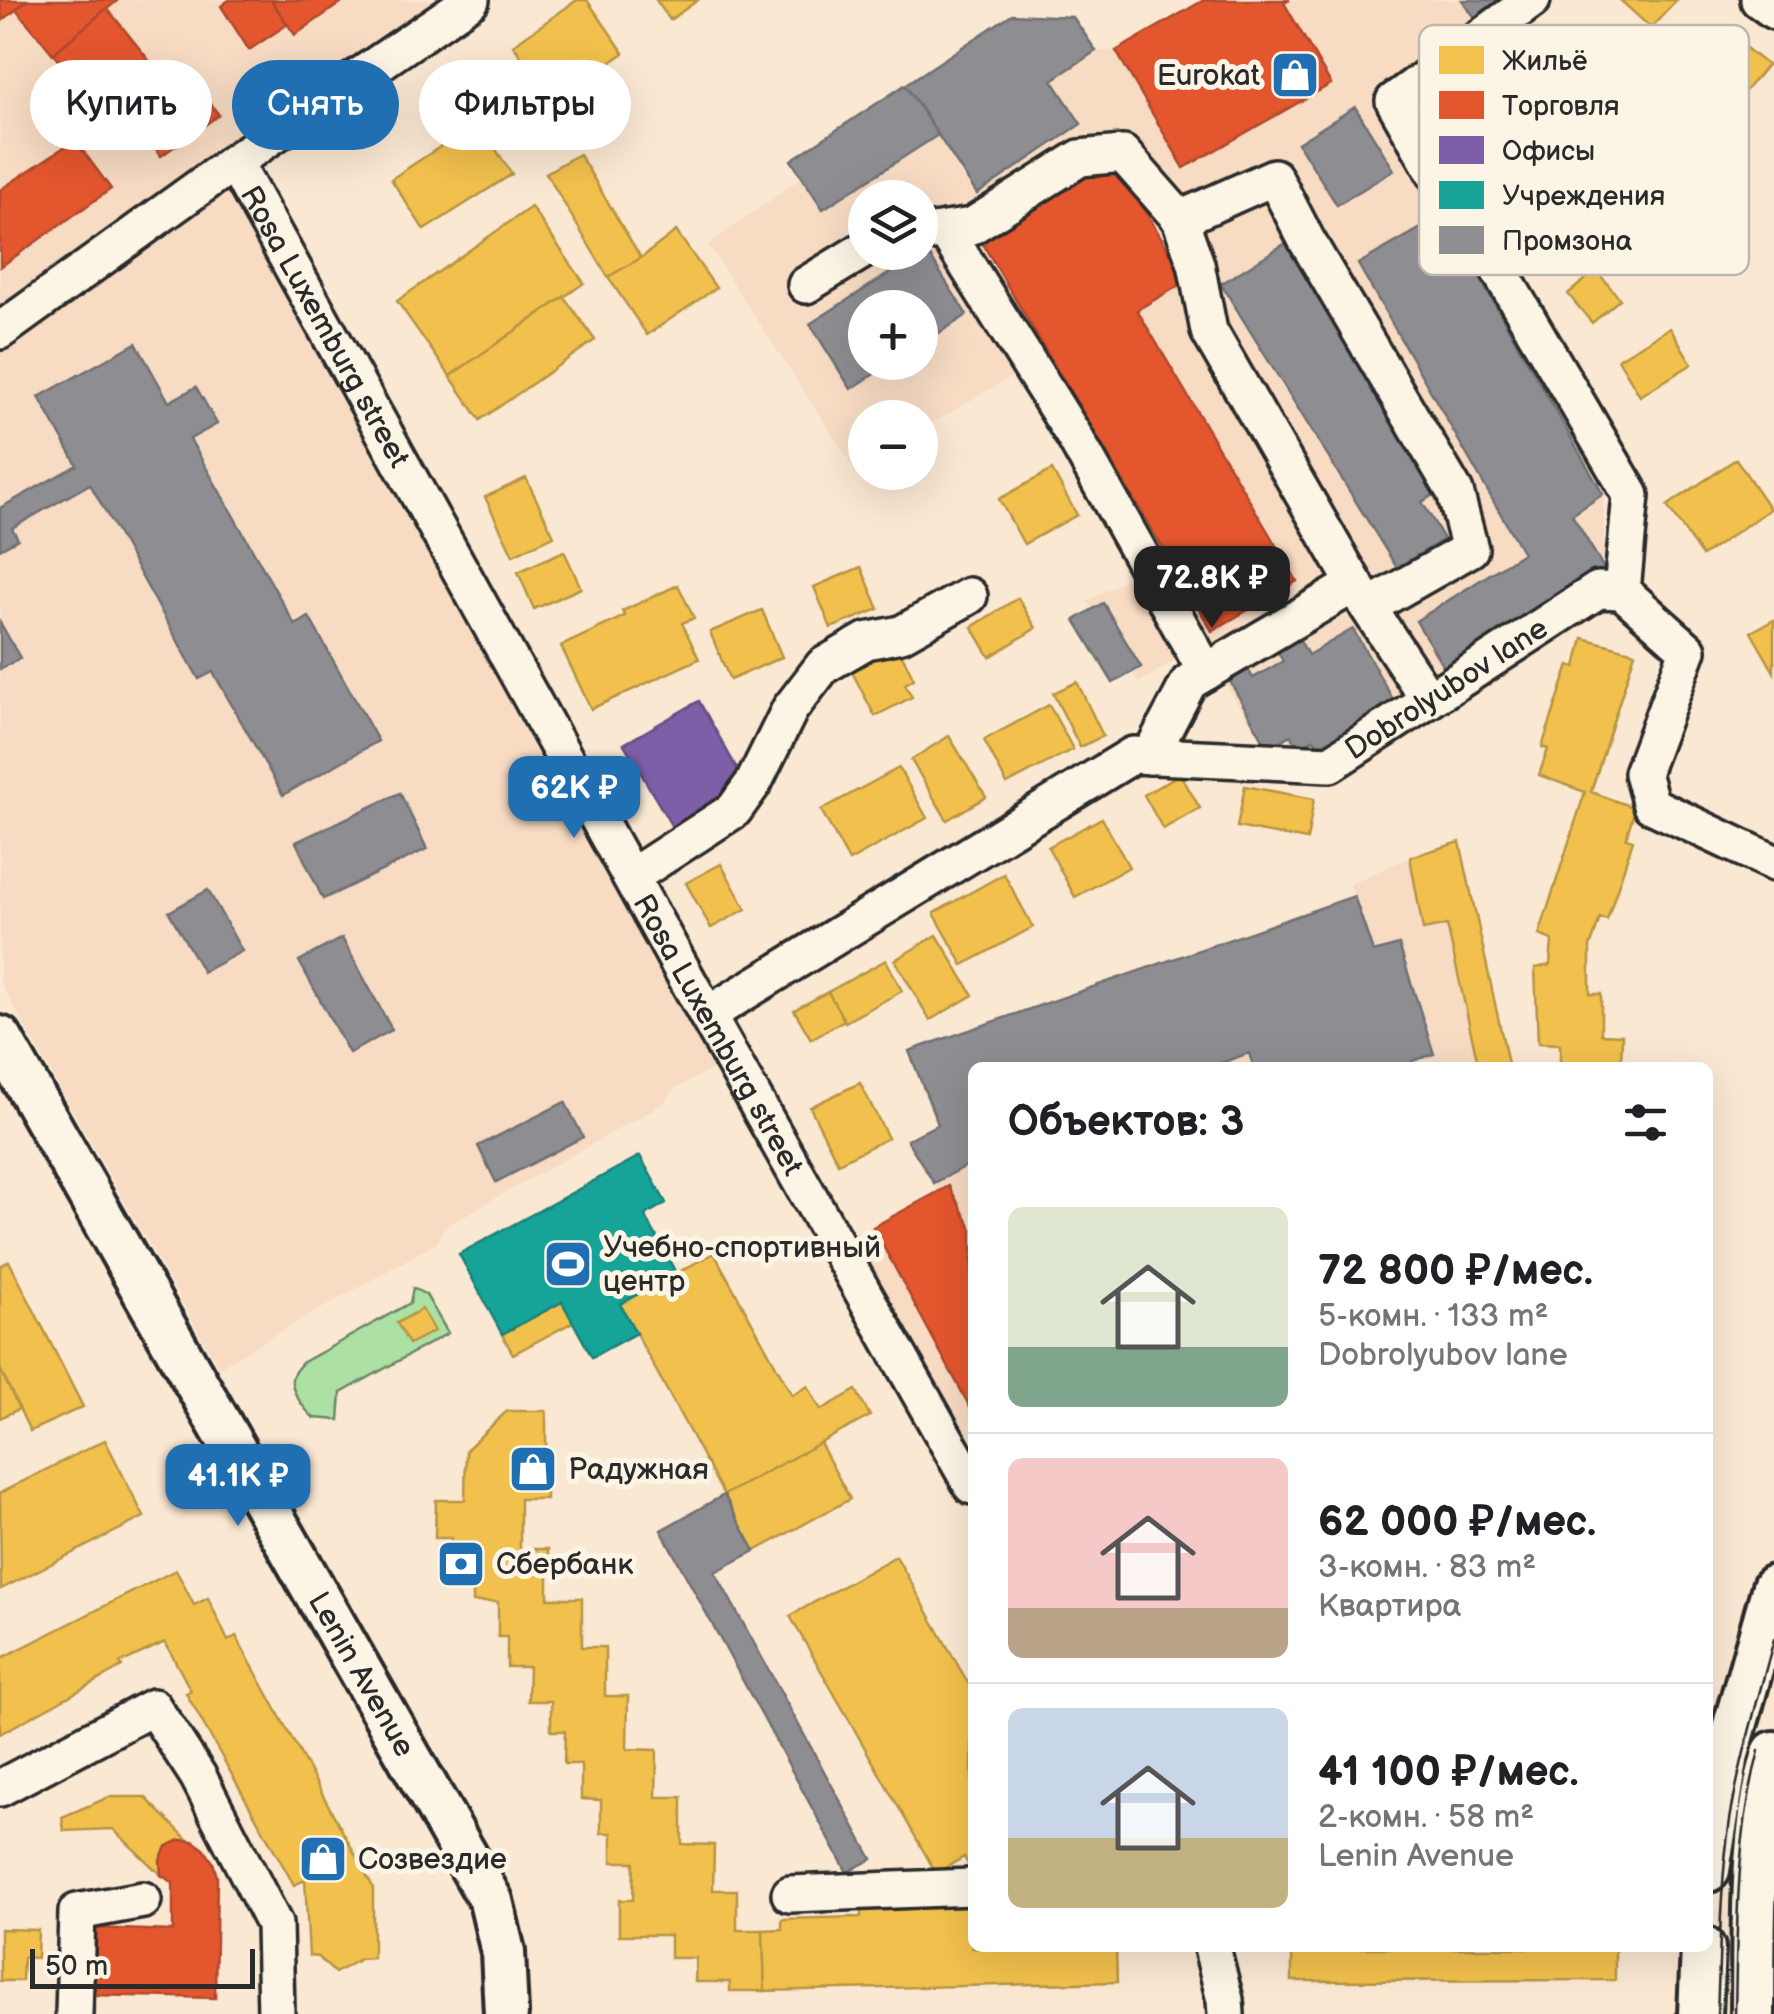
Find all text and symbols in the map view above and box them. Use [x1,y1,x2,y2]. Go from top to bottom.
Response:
legend [1419,25,1749,275]
text: Жильё [1502,45,1587,78]
shop icon: Eurokat [1269,49,1321,101]
place label: Eurokat [1157,58,1260,94]
chip: Купить [30,60,212,150]
chip: Снять [232,60,399,150]
chip: Фильтры [419,60,631,150]
text: Торговля [1502,90,1620,123]
text: Офисы [1502,135,1595,168]
street label: Rosa Luxemburg street [232,180,417,474]
map controls [848,180,938,490]
button: layers [848,180,938,270]
text: Учреждения [1502,180,1665,213]
text: Промзона [1502,225,1633,258]
button: + [848,290,938,380]
button: − [848,400,938,490]
pin: 72.8K ₽ [1120,546,1304,631]
text: 72.8K ₽ [1156,559,1268,598]
street label: Dobrolyubov lane [1339,610,1555,768]
pin: 62K ₽ [504,756,644,841]
text: 62K ₽ [530,769,618,808]
street label: Rosa Luxemburg street [625,888,811,1182]
icon: filters [1618,1095,1673,1150]
text: Объектов: 3 [1008,1097,1244,1148]
place label: Учебно-спортивный центр [603,1230,881,1300]
sports icon: Учебно-спортивный центр [542,1238,594,1290]
text: 72 800 ₽/мес. [1318,1246,1593,1297]
icon: home [1088,1247,1208,1367]
text: 5-комн. · 133 m² [1318,1297,1548,1336]
text: Dobrolyubov lane [1318,1336,1568,1375]
shop icon: Радужная [507,1443,559,1495]
pin: 41.1K ₽ [146,1444,330,1529]
place label: Радужная [568,1452,709,1488]
text: 41.1K ₽ [187,1457,289,1496]
text: 62 000 ₽/мес. [1318,1497,1596,1548]
icon: home [1088,1498,1208,1618]
bank icon: Сбербанк [435,1538,487,1590]
place label: Сбербанк [496,1547,634,1583]
text: 3-комн. · 83 m² [1318,1548,1536,1587]
street label: Lenin Avenue [300,1586,422,1764]
text: Квартира [1318,1587,1461,1626]
text: 41 100 ₽/мес. [1318,1747,1579,1798]
icon: home [1088,1748,1208,1868]
text: 2-комн. · 58 m² [1318,1798,1534,1837]
shop icon: Созвездие [297,1833,349,1885]
text: Lenin Avenue [1318,1837,1514,1876]
place label: Созвездие [358,1842,507,1878]
scale bar [30,1944,255,1988]
text: 50 m [45,1950,108,1983]

